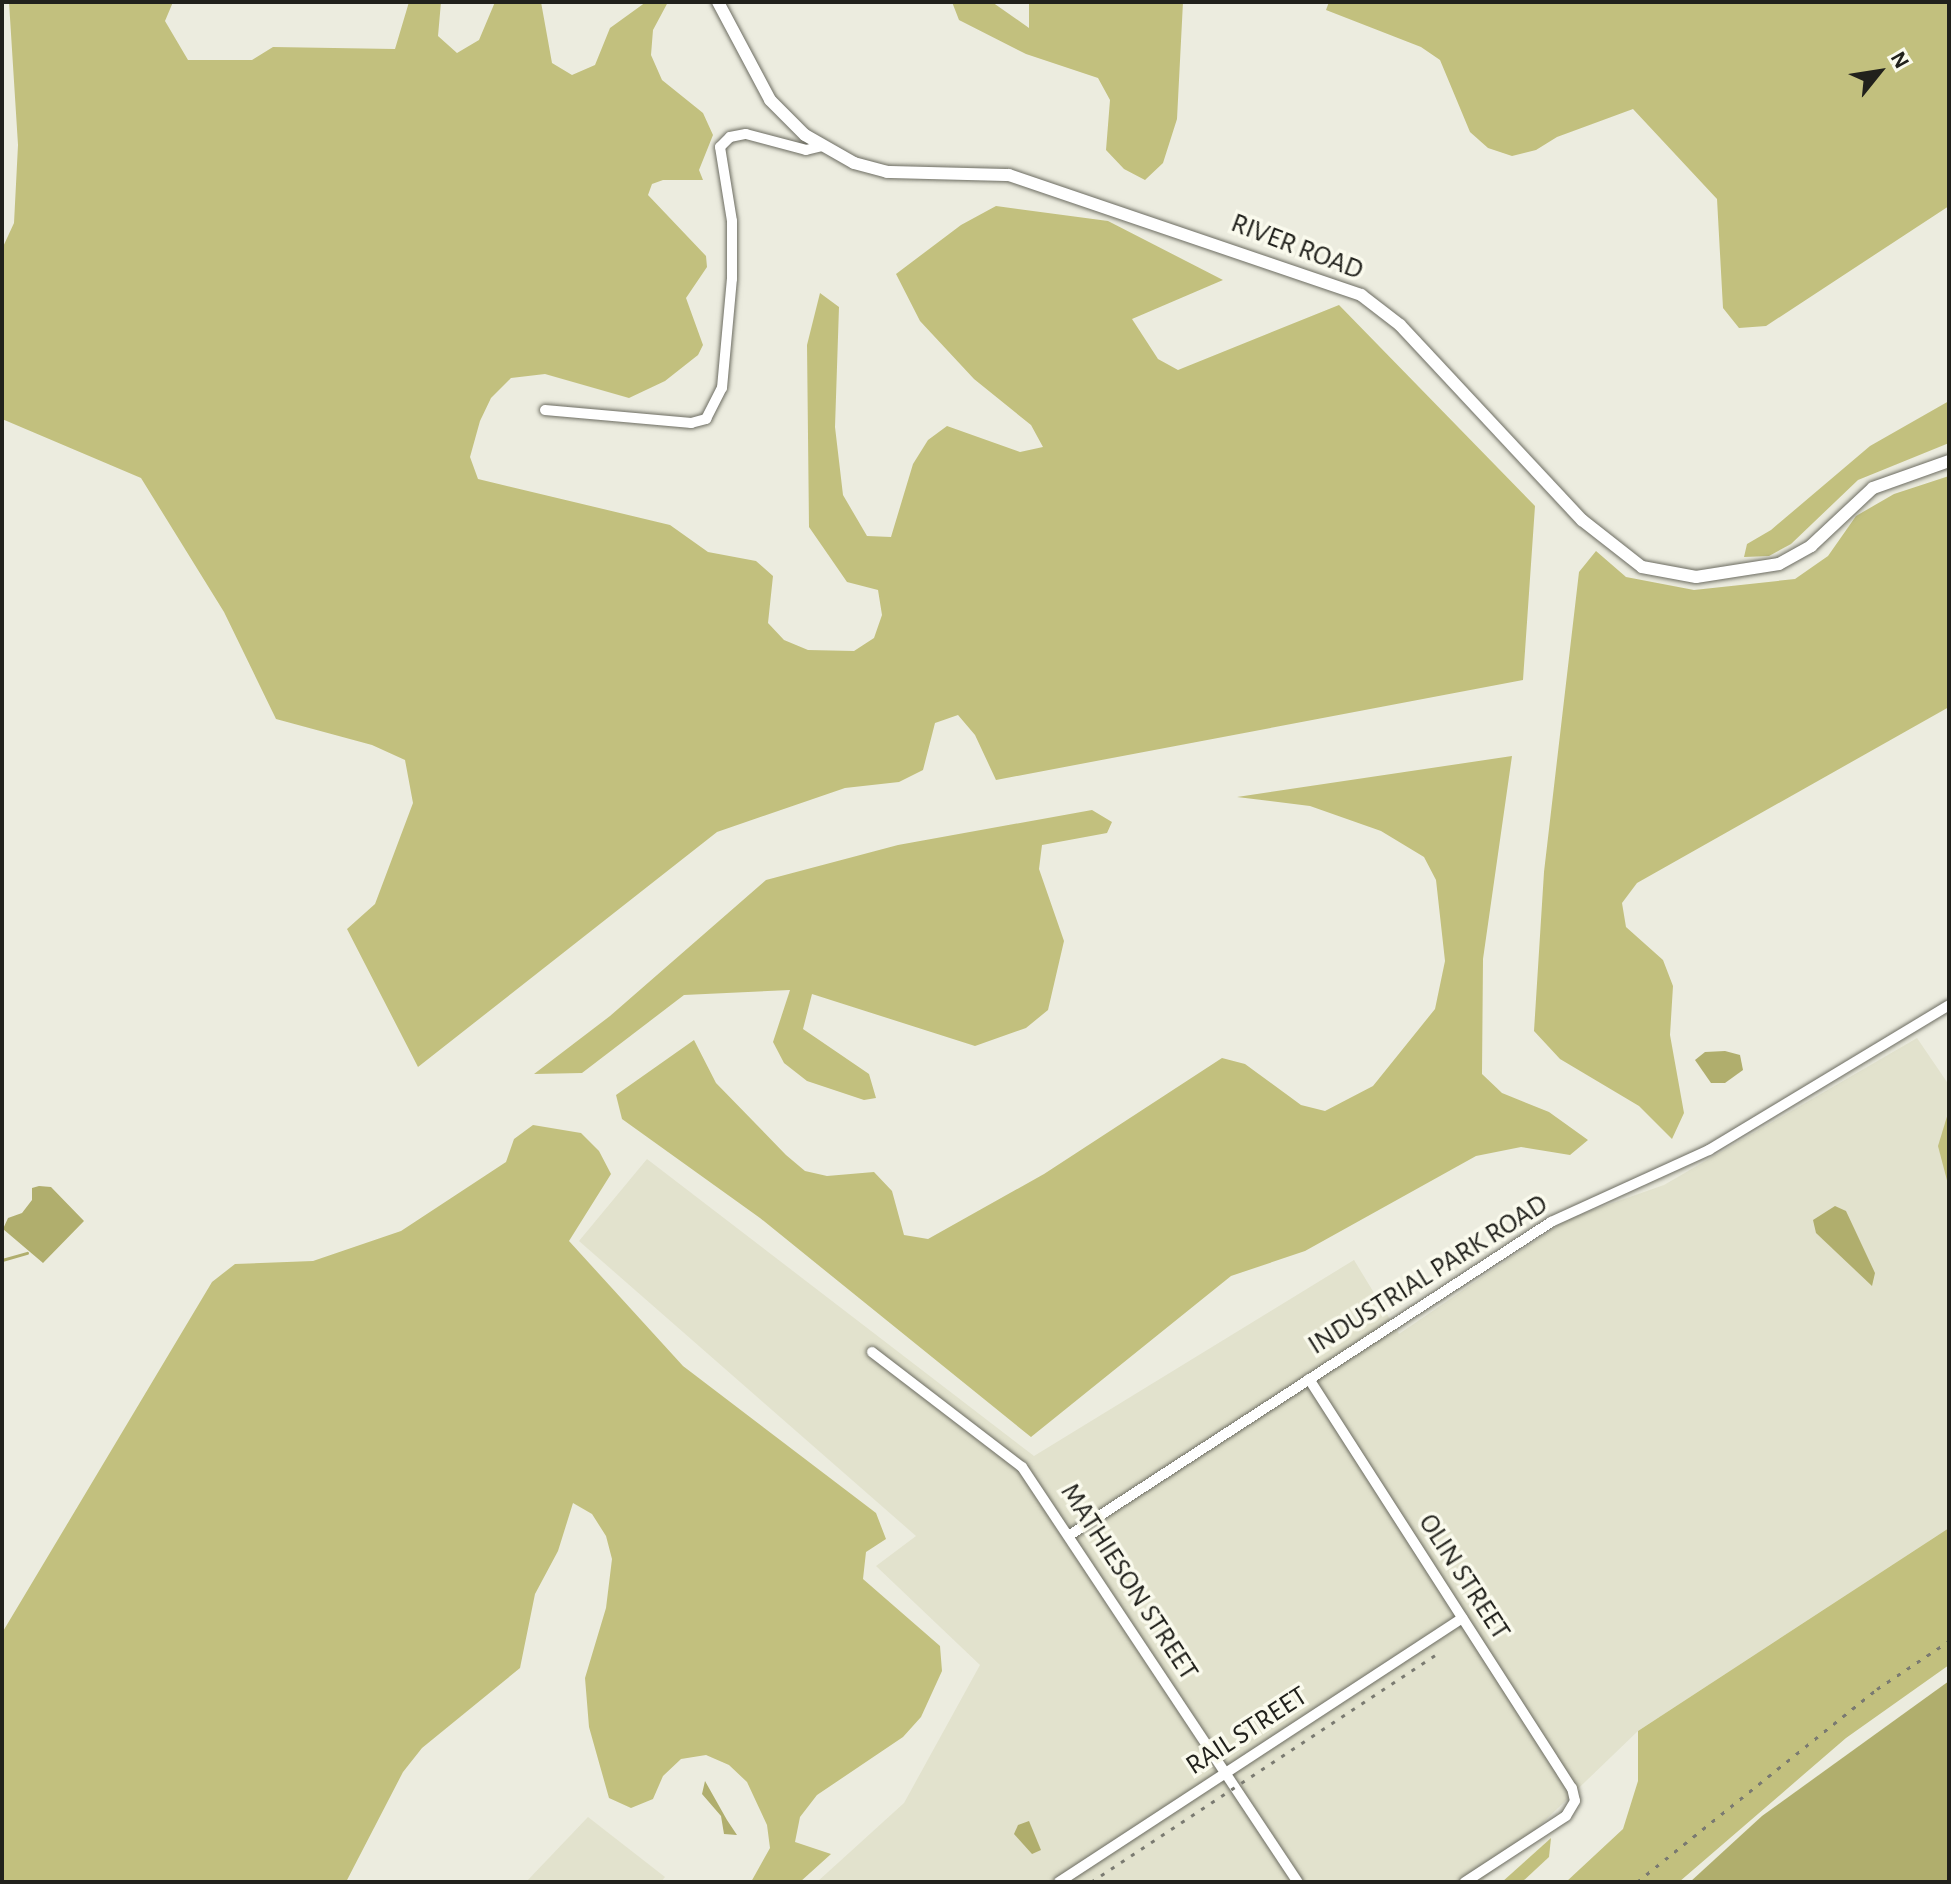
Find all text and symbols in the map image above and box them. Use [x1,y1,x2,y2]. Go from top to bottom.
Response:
north arrow [1839,32,1919,112]
text: N [1886,48,1913,72]
street label: RIVER ROAD [1226,206,1368,288]
street label: INDUSTRIAL PARK ROAD [1302,1188,1554,1362]
street label: MATHIESON STREET [1053,1477,1205,1687]
street label: OLIN STREET [1411,1508,1517,1646]
street label: RAIL STREET [1180,1679,1314,1783]

